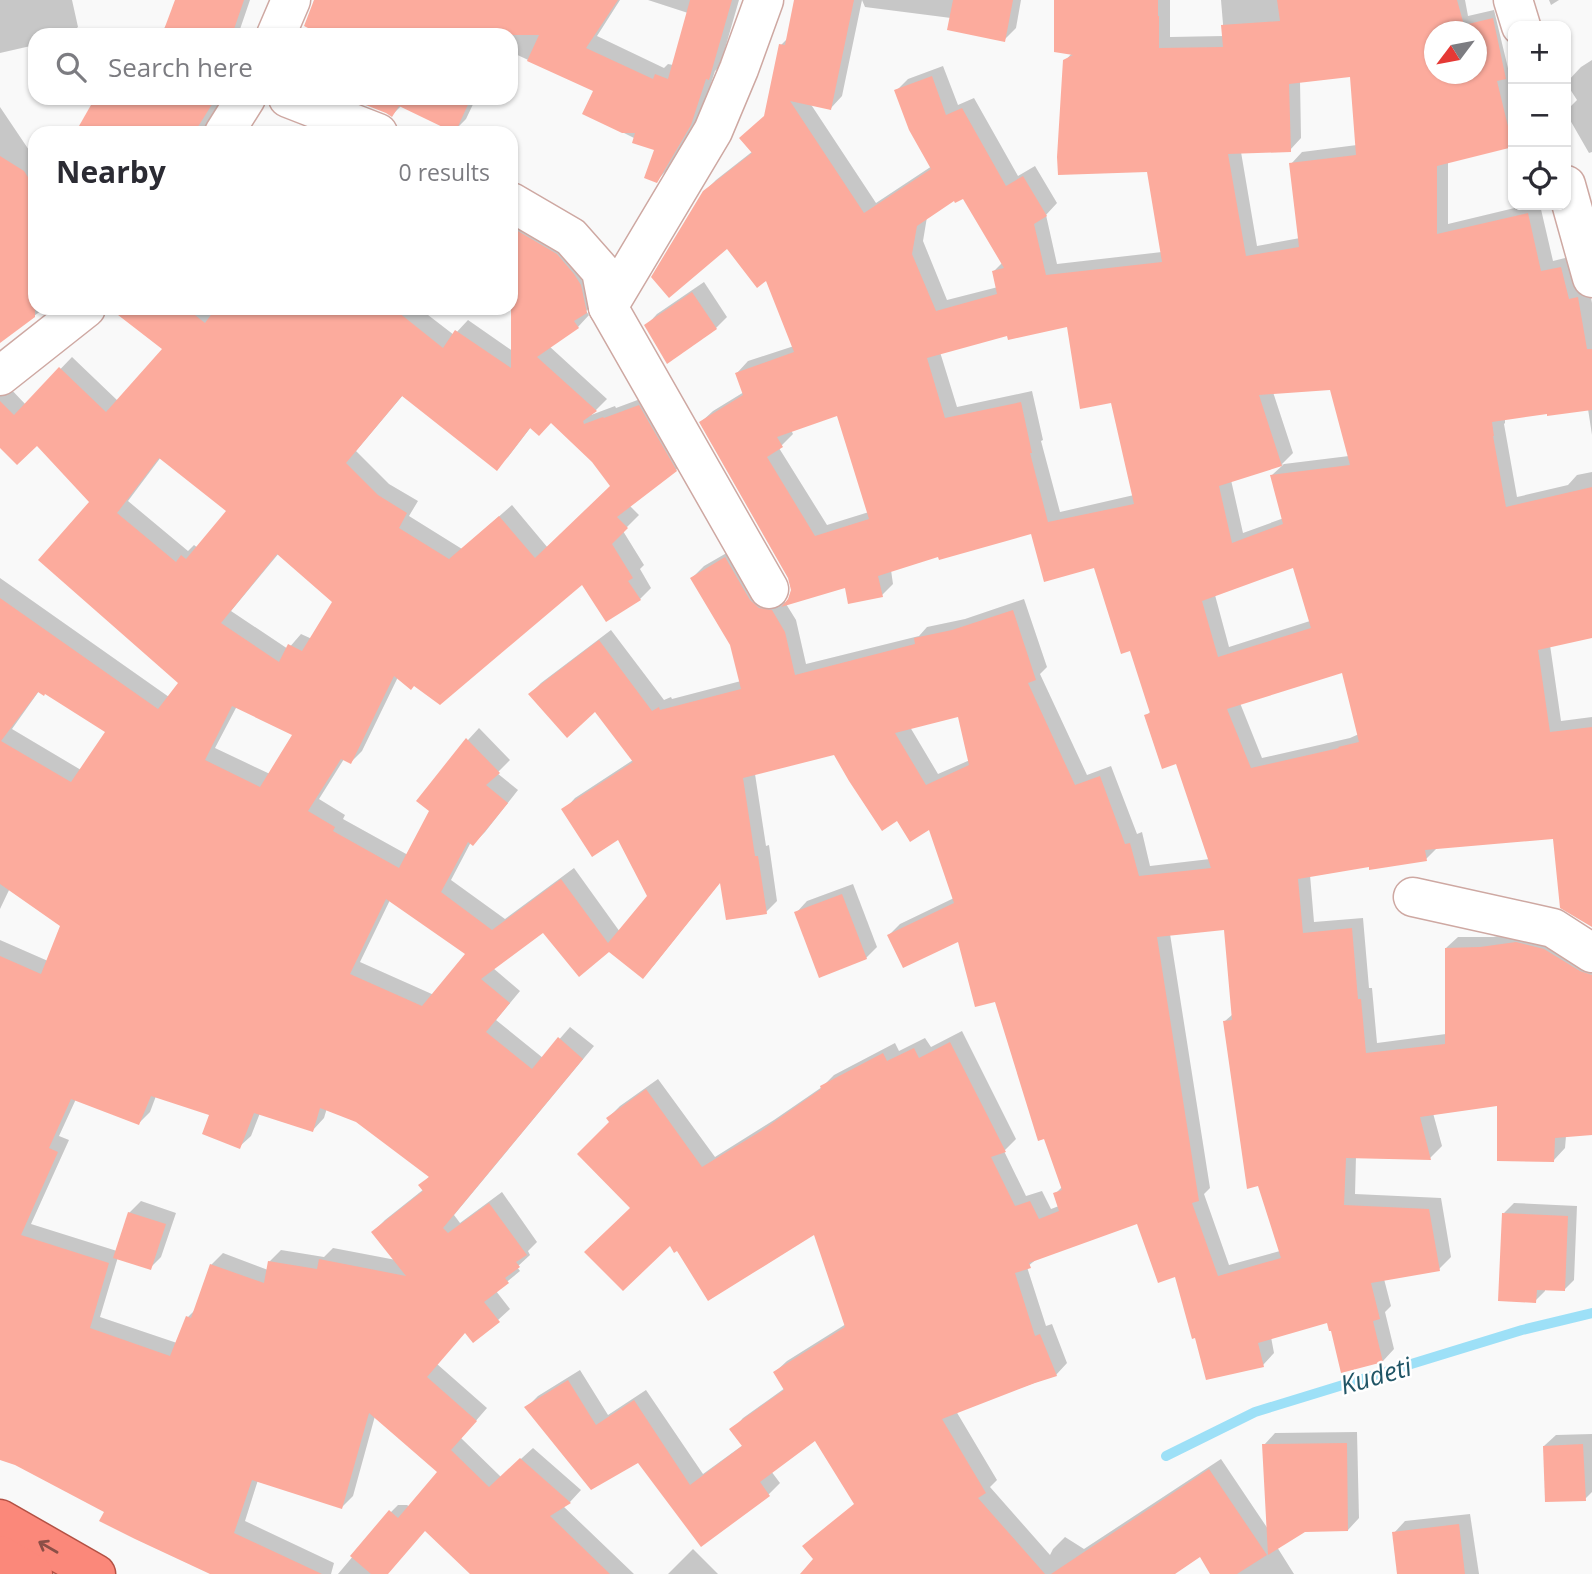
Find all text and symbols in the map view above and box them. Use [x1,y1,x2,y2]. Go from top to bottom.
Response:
north arrow [1424,21,1487,84]
map controls [1508,21,1571,210]
button: + [1508,21,1571,84]
search box [28,28,518,105]
icon: search [52,48,90,86]
text: Search here [108,49,253,85]
button: − [1508,84,1571,147]
button: locate [1508,147,1571,210]
text: Nearby [56,151,166,192]
text: 0 results [399,156,490,188]
water label: Kudeti [1336,1348,1416,1402]
one-way arrow [38,1539,58,1553]

